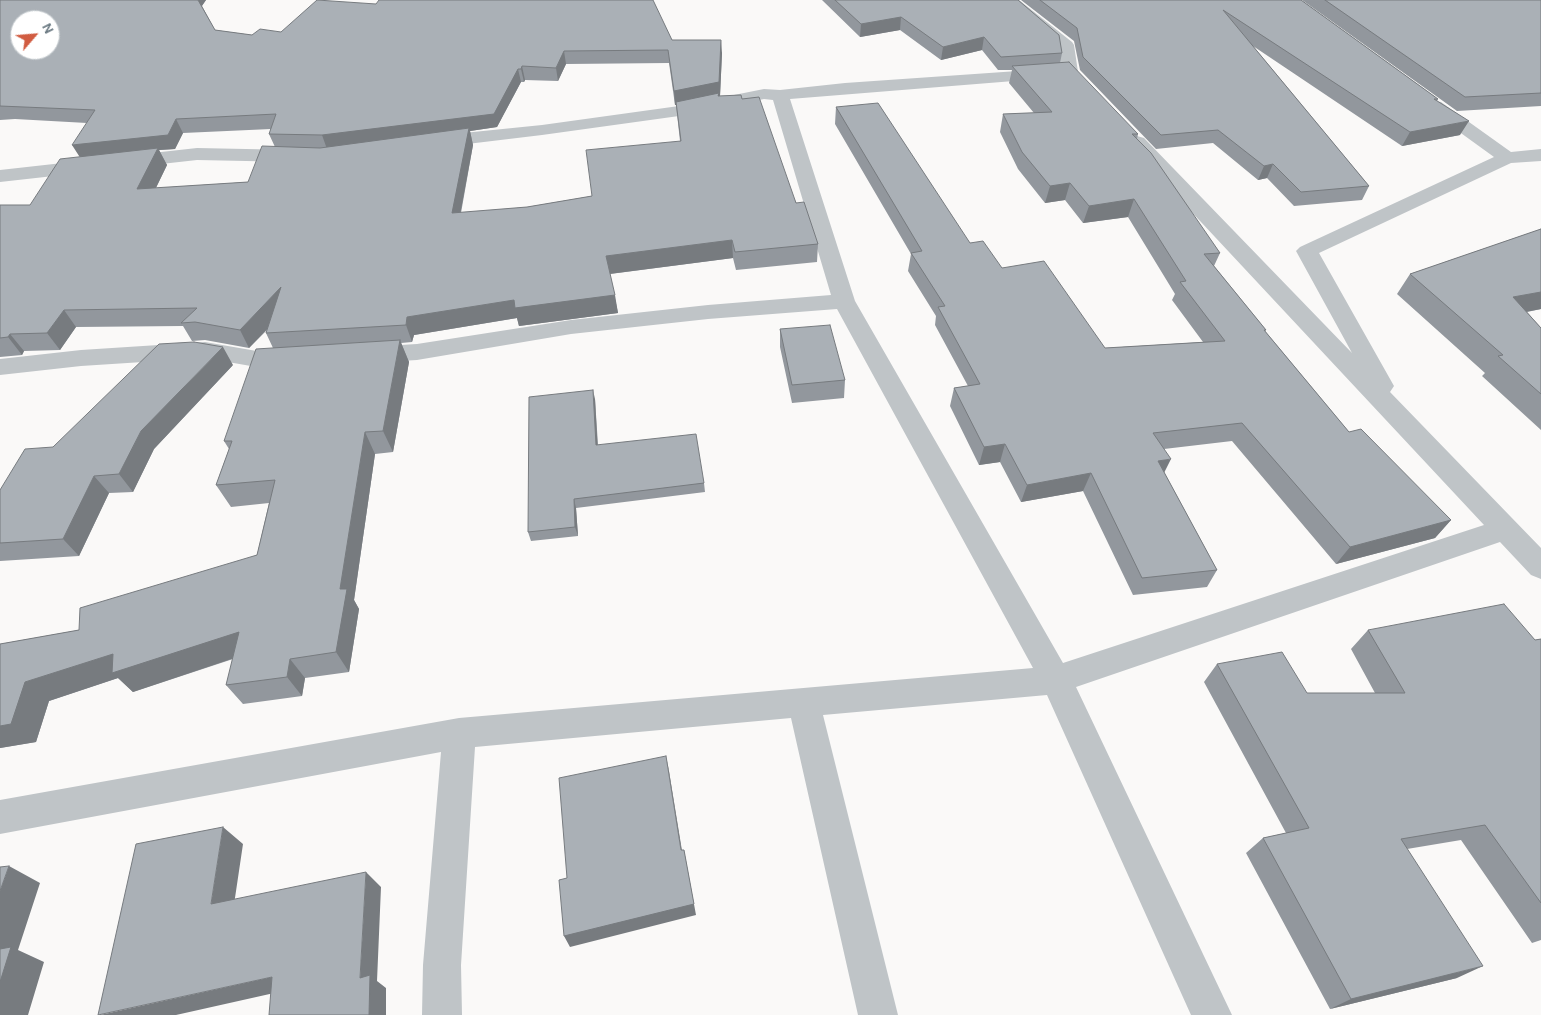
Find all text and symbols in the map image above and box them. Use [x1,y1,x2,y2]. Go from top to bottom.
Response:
north arrow [10,10,60,60]
text: N [38,20,58,37]

